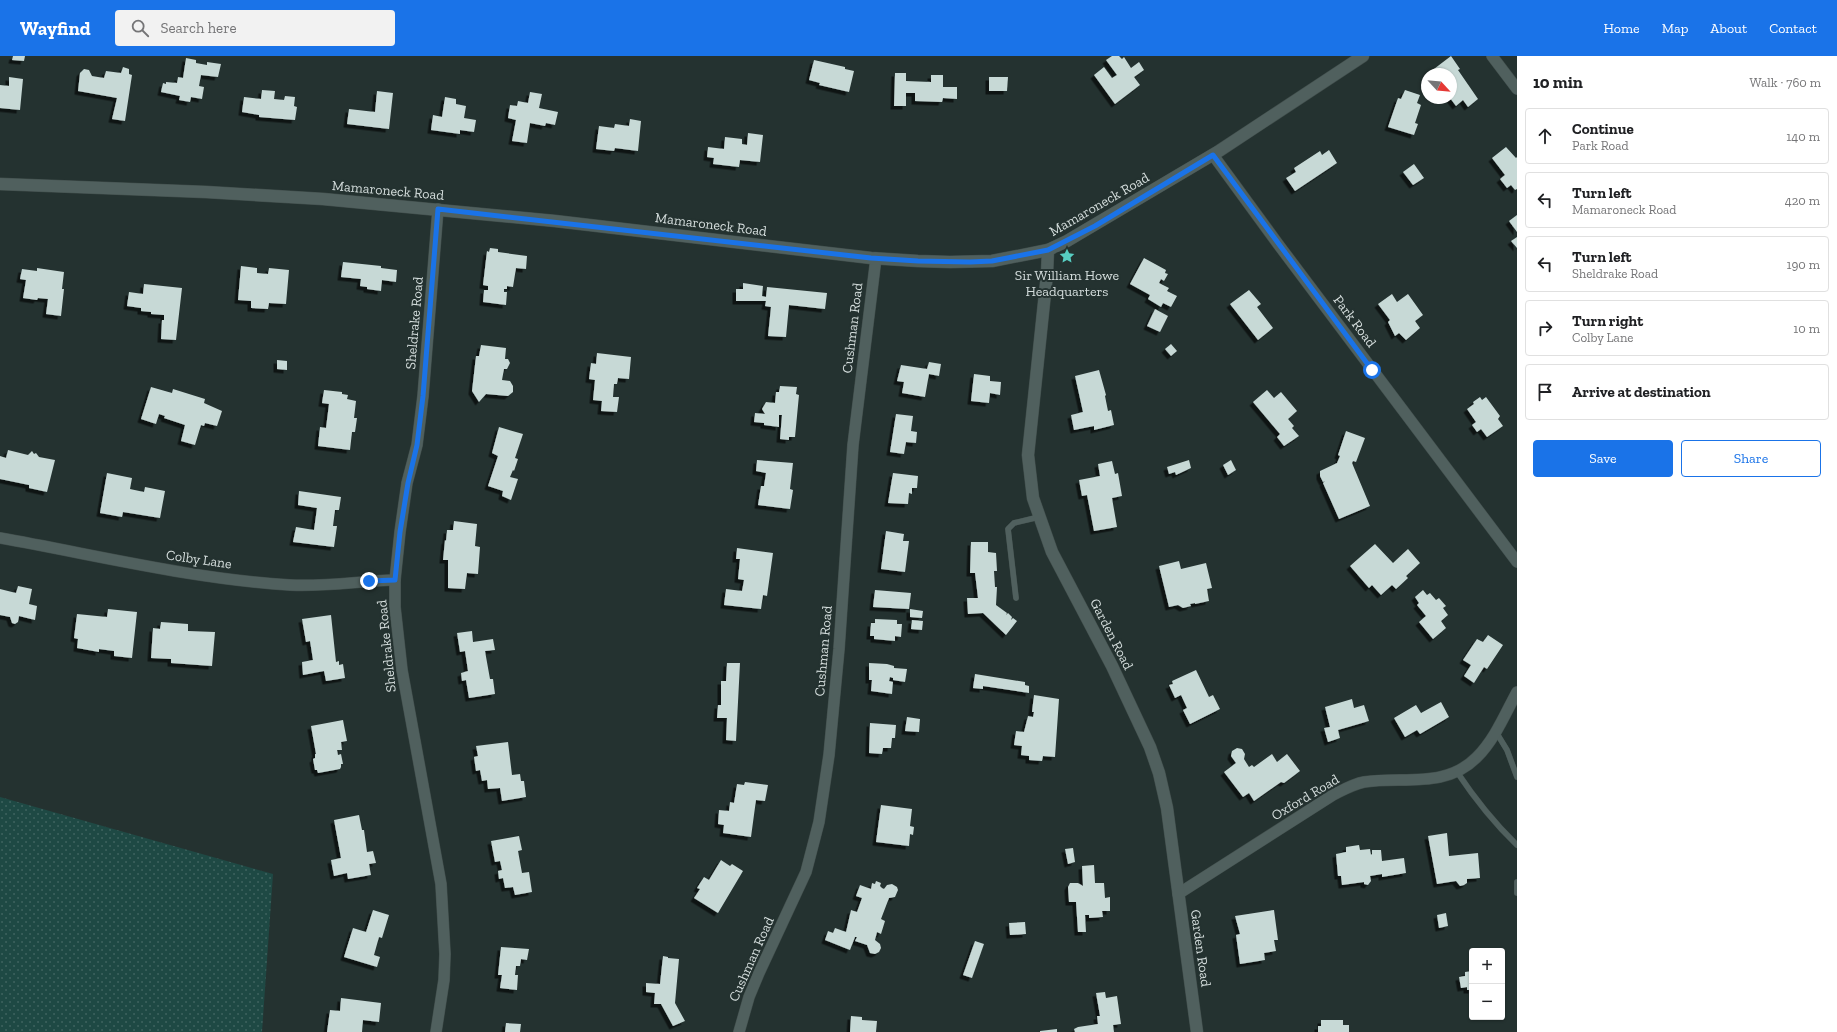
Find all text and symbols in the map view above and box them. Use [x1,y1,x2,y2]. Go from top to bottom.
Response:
search box [115,10,395,46]
text: Wayfind [20,17,91,40]
icon: search [129,17,151,39]
text: Search here [161,19,237,37]
text: Home [1604,20,1640,37]
text: Map [1662,20,1688,37]
text: About [1710,20,1747,37]
text: Contact [1769,20,1817,37]
north arrow [1421,68,1457,104]
text: 10 min [1533,72,1583,92]
text: Walk · 760 m [1749,75,1821,90]
text: Continue [1572,120,1634,138]
icon: ahead [1534,125,1556,147]
text: 140 m [1786,129,1820,144]
text: Park Road [1572,138,1629,153]
street label: Mamaroneck Road [1046,169,1152,240]
street label: Mamaroneck Road [331,177,445,204]
text: Turn left [1572,184,1632,202]
icon: left [1534,189,1556,211]
text: 420 m [1785,193,1820,208]
text: Mamaroneck Road [1572,202,1676,217]
street label: Mamaroneck Road [654,209,768,240]
place icon: Sir William Howe Headquarters [1058,247,1076,265]
text: Turn left [1572,248,1632,266]
icon: left [1534,253,1556,275]
text: 190 m [1786,257,1820,272]
text: Sheldrake Road [1572,266,1658,281]
place label: Sir William Howe Headquarters [1015,267,1120,300]
street label: Sheldrake Road [402,276,427,370]
street label: Cushman Road [839,282,867,374]
street label: Park Road [1329,292,1380,351]
text: Turn right [1572,312,1643,330]
icon: right [1534,317,1556,339]
text: 10 m [1793,321,1820,336]
text: Colby Lane [1572,330,1633,345]
route start [1363,361,1381,379]
icon: arrive [1534,381,1556,403]
text: Arrive at destination [1572,383,1711,401]
button: Save [1533,440,1673,477]
button: Share [1681,440,1821,477]
street label: Colby Lane [165,546,233,573]
route end [360,572,378,590]
street label: Garden Road [1086,596,1137,673]
street label: Sheldrake Road [373,599,400,693]
street label: Cushman Road [811,605,836,697]
street label: Oxford Road [1268,770,1342,824]
street label: Garden Road [1187,908,1214,988]
street label: Cushman Road [725,914,778,1004]
map controls [1469,948,1505,1020]
button: + [1469,948,1505,984]
button: − [1469,984,1505,1020]

